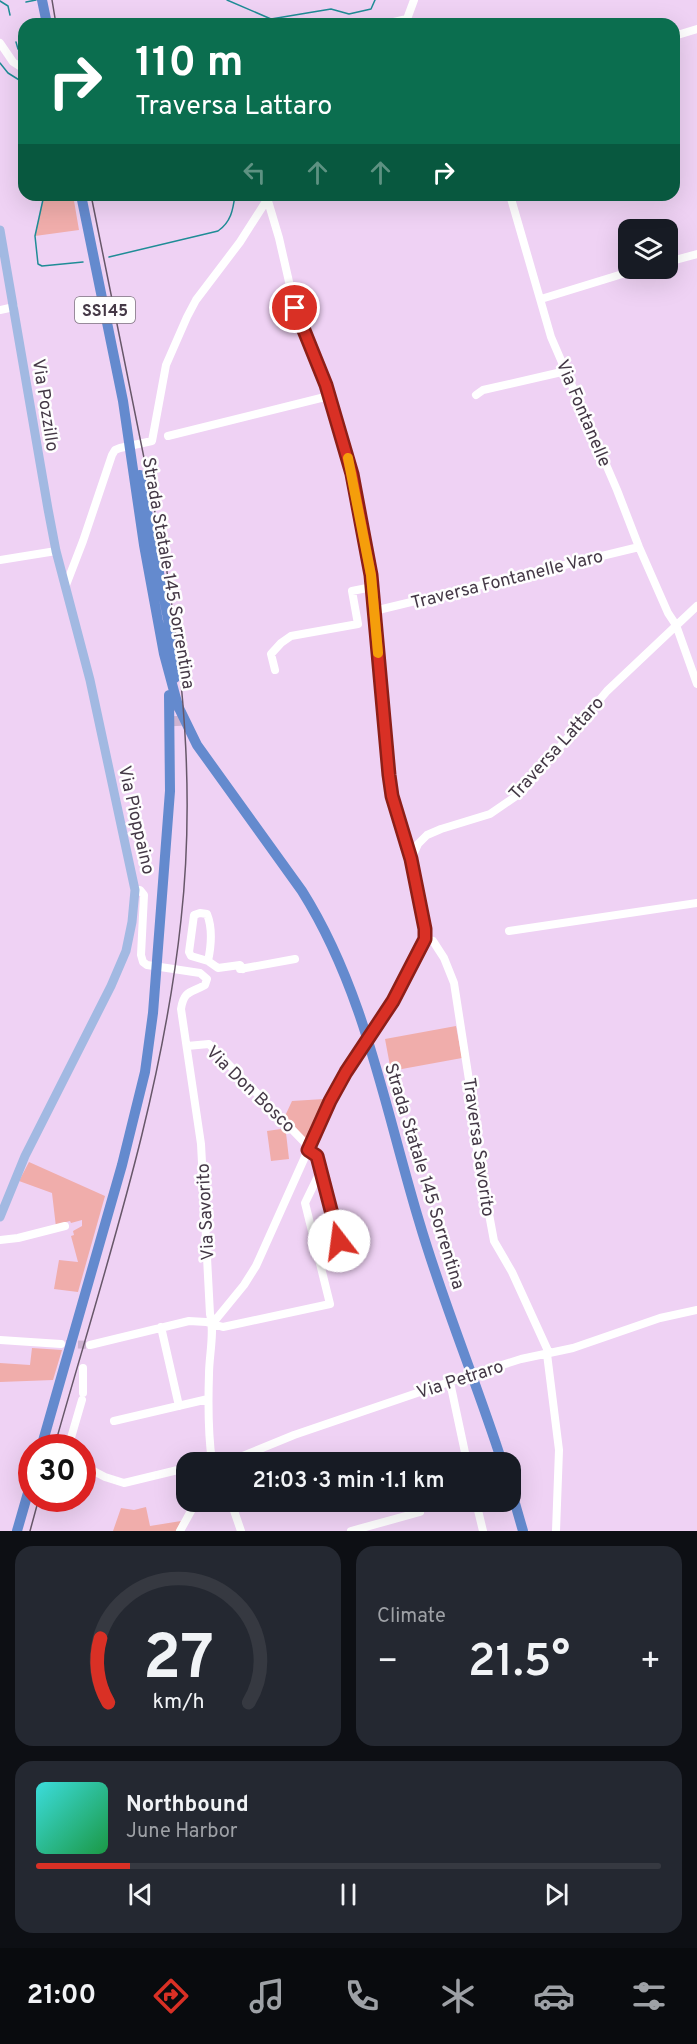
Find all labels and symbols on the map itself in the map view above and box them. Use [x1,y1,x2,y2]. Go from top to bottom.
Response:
pin [269,282,320,333]
road number: SS145 [75,297,135,323]
street label: Via Pozzillo [26,357,63,453]
street label: Via Fontanelle [550,357,615,471]
street label: Strada Statale 145 Sorrentina [136,455,199,691]
street label: Traversa Fontanelle Varo [409,545,606,615]
street label: Traversa Lattaro [505,692,610,806]
street label: Via Pioppaino [112,764,159,877]
street label: Via Don Bosco [200,1042,300,1139]
street label: Strada Statale 145 Sorrentina [378,1061,469,1292]
street label: Traversa Savorito [456,1076,499,1218]
street label: Via Savorito [192,1163,221,1261]
position arrow [307,1209,371,1273]
street label: Via Petraro [414,1356,507,1405]
speed limit sign: 30 [18,1434,96,1512]

